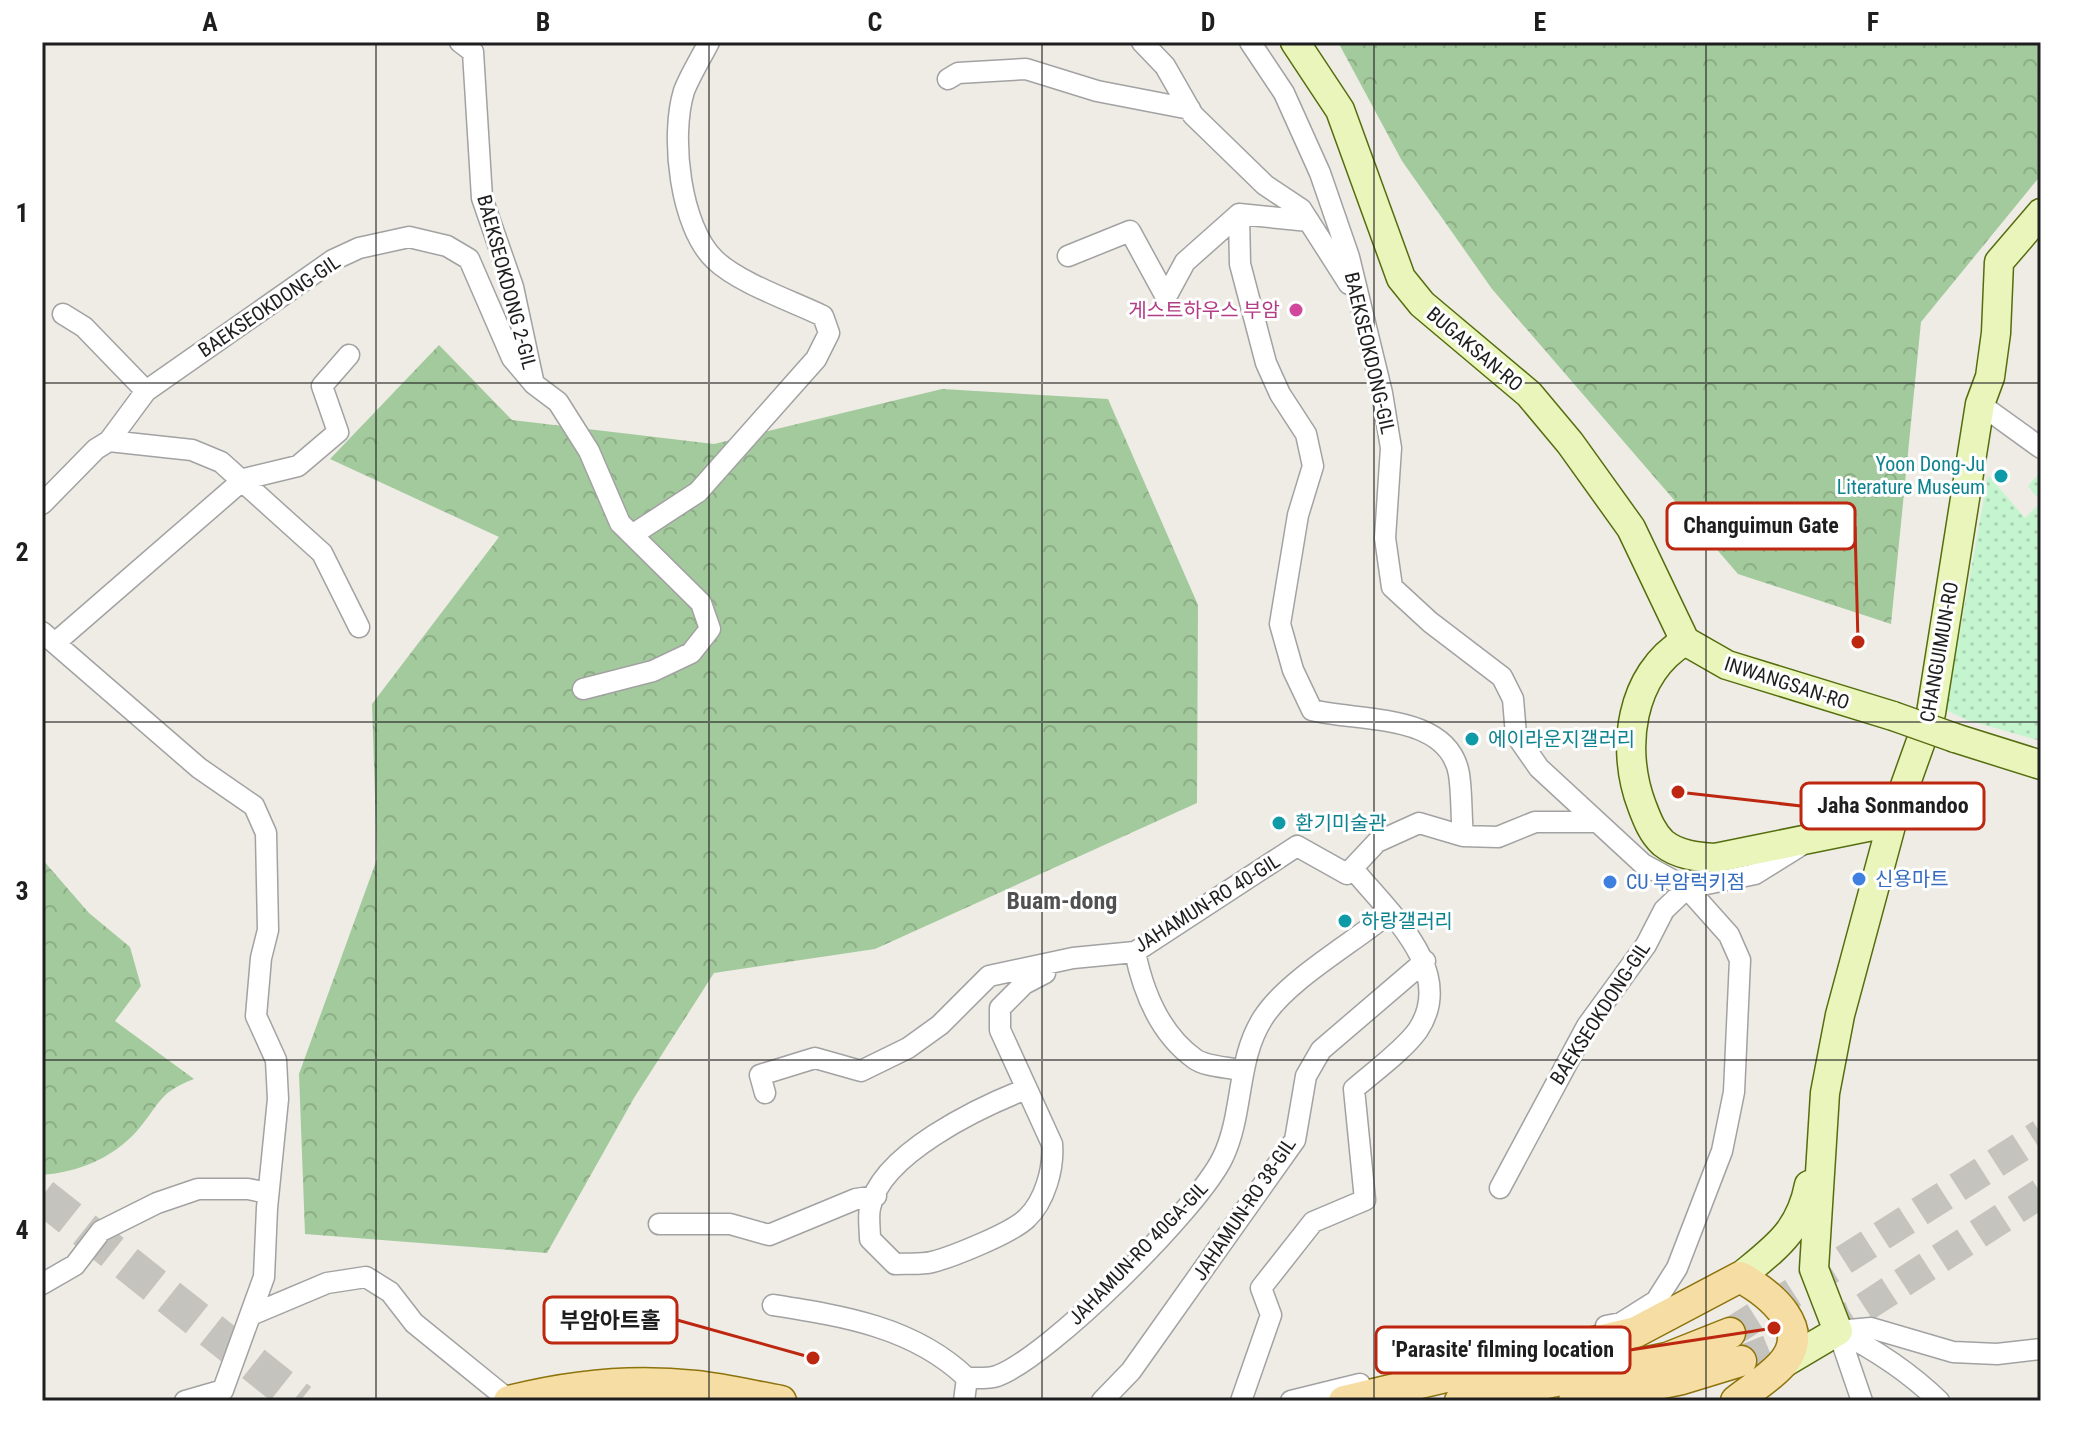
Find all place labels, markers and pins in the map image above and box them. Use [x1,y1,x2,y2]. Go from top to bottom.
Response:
place label: 게스트하우스 부암 [1128,298,1280,322]
marker: 게스트하우스 부암 [1287,301,1305,319]
place label: Yoon Dong-Ju Literature Museum [1837,452,1985,499]
marker: Yoon Dong-Ju Literature Museum [1992,467,2010,485]
callout: Changuimun Gate [1667,503,1855,549]
place label: 에이라운지갤러리 [1488,727,1635,751]
marker: 에이라운지갤러리 [1463,730,1481,748]
callout: Jaha Sonmandoo [1801,783,1984,829]
place label: 환기미술관 [1295,811,1387,835]
marker: 환기미술관 [1270,814,1288,832]
place label: 신용마트 [1875,867,1949,891]
place label: CU 부암럭키점 [1626,870,1745,894]
marker: 신용마트 [1850,870,1868,888]
marker: CU 부암럭키점 [1601,873,1619,891]
place label: 하랑갤러리 [1361,909,1453,933]
marker: 하랑갤러리 [1336,912,1354,930]
callout: 부암아트홀 [544,1297,677,1343]
callout: 'Parasite' filming location [1376,1327,1630,1373]

